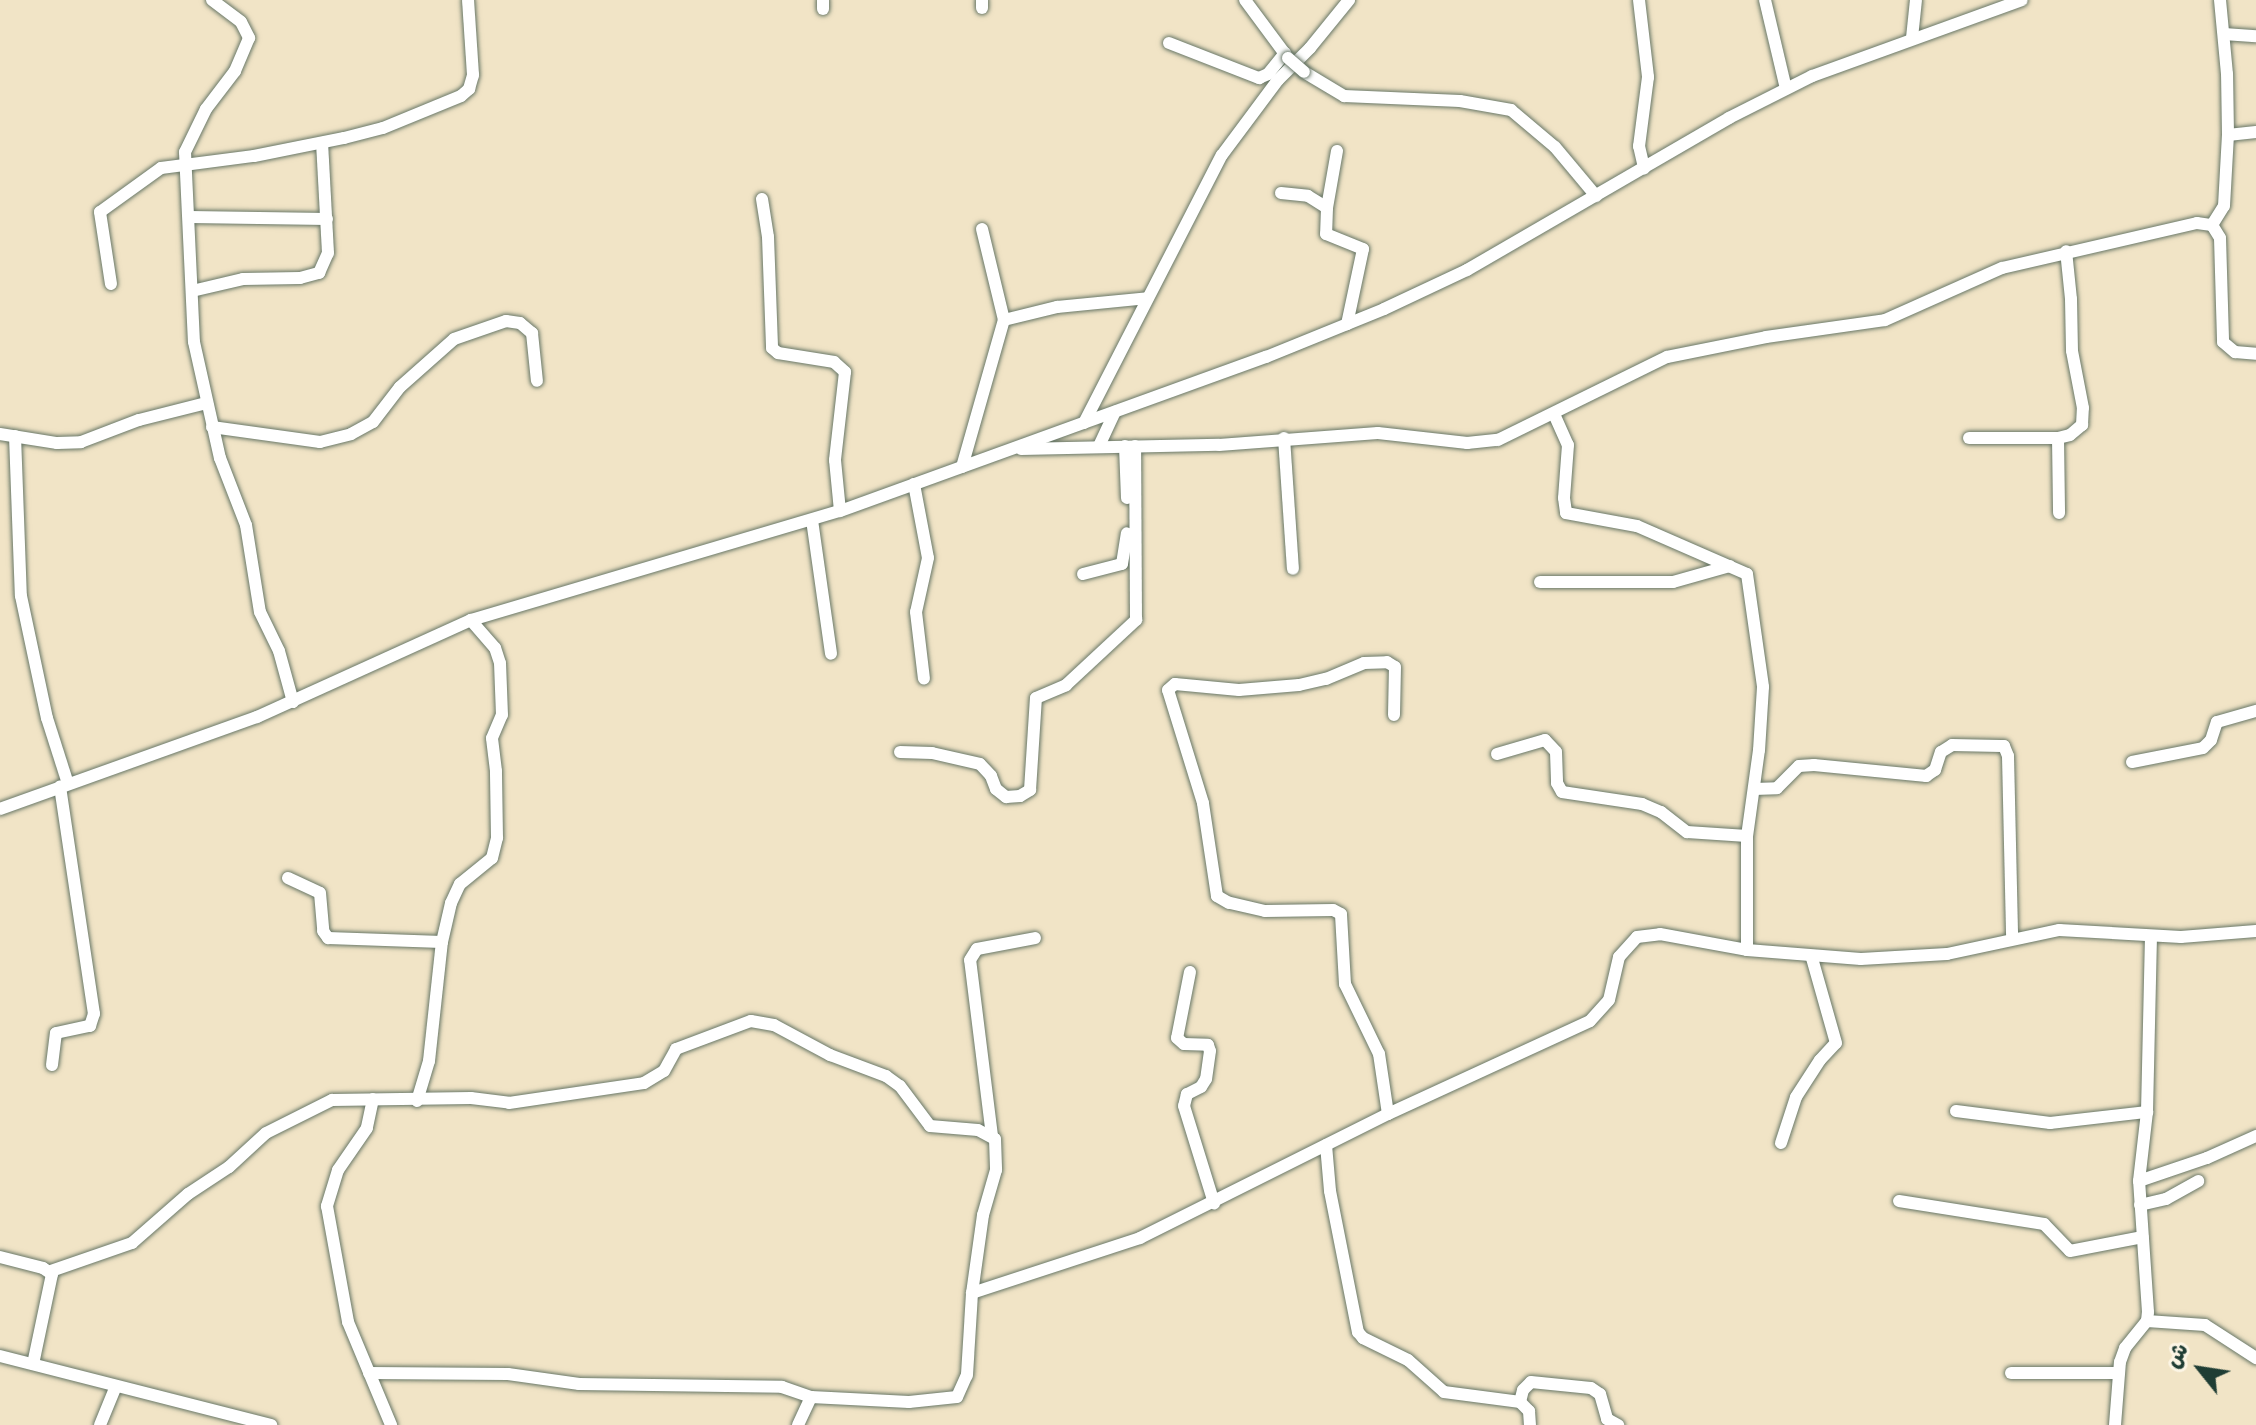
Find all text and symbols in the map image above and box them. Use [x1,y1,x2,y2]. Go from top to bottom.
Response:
north arrow [2160,1329,2240,1409]
text: ش [2159,1339,2198,1375]

